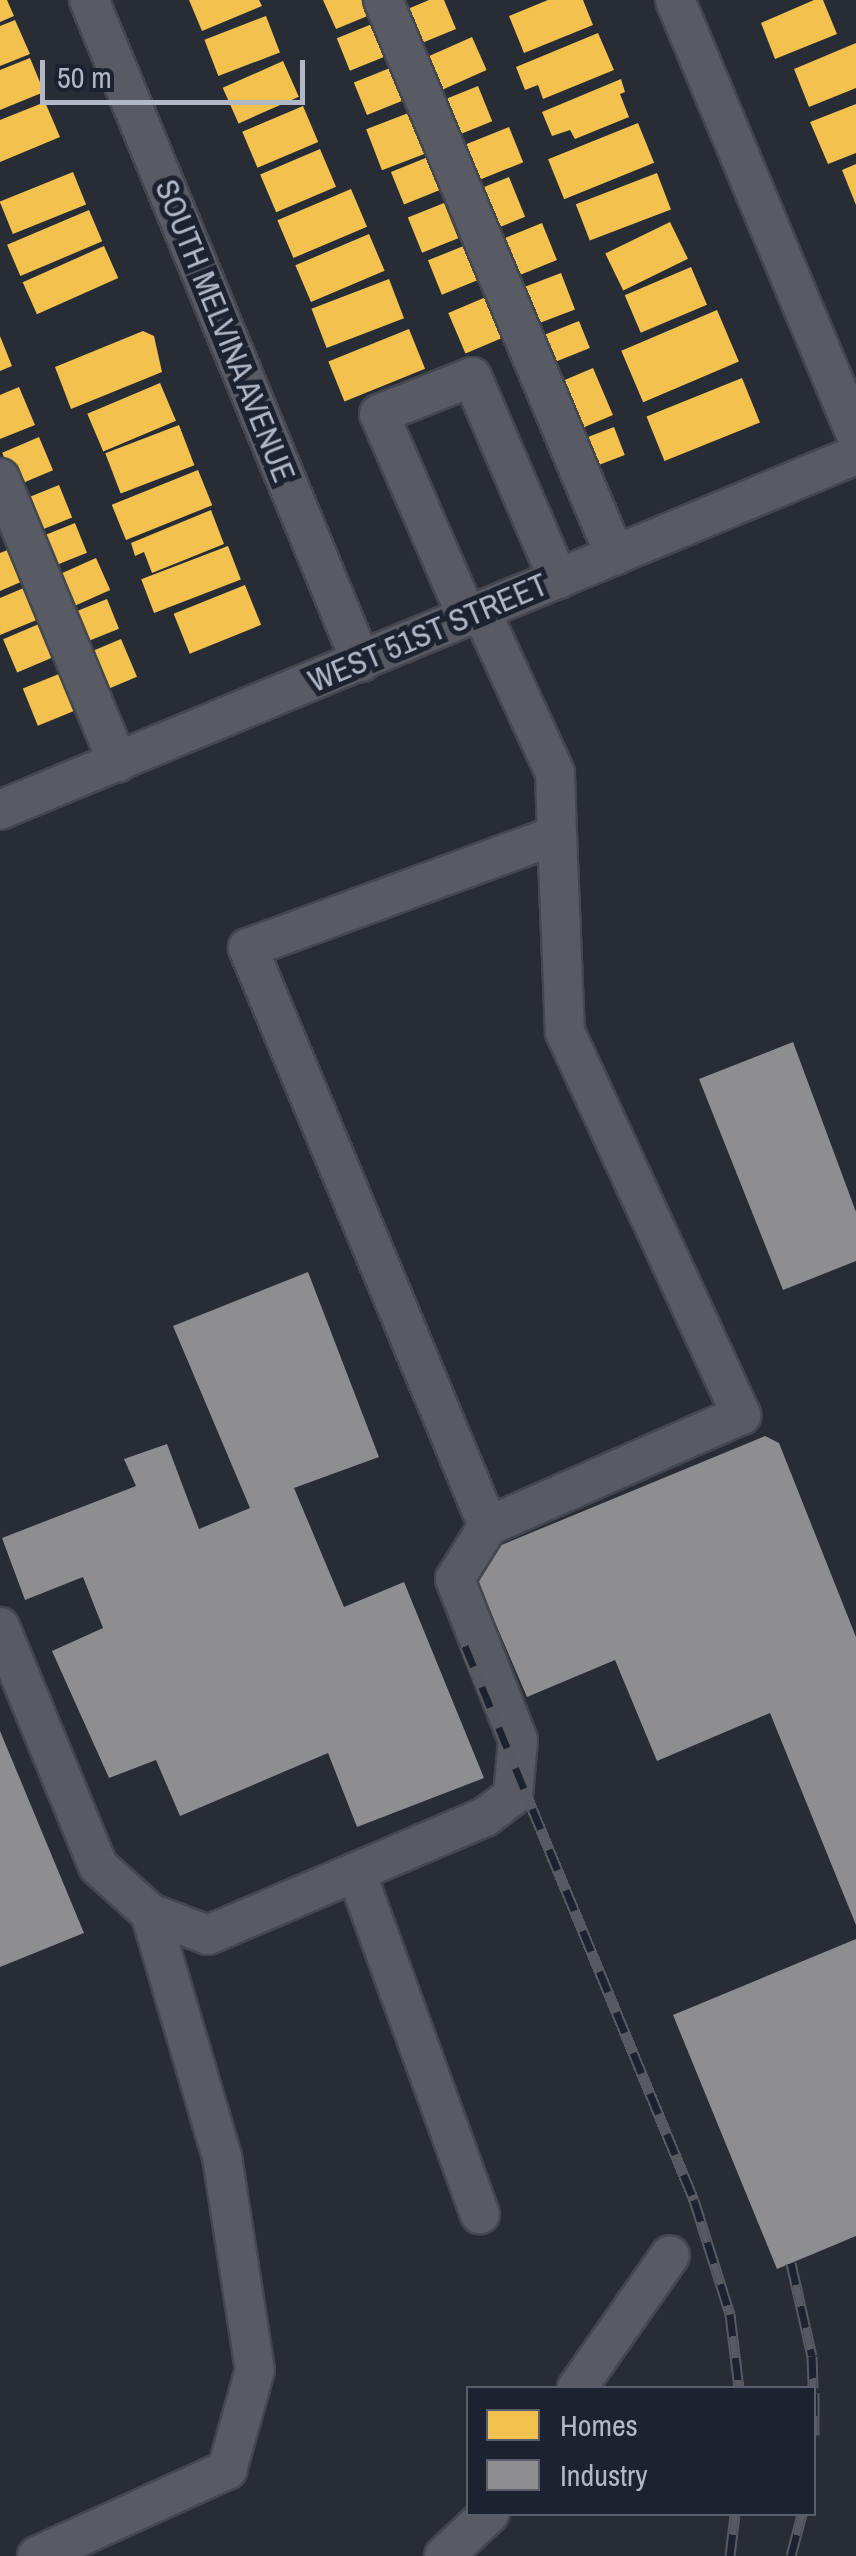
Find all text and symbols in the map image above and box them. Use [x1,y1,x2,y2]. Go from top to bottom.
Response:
scale bar [45,40,310,102]
text: 50 m [57,57,112,97]
street label: SOUTH MELVINA AVENUE [146,173,304,489]
street label: WEST 51ST STREET [302,565,554,701]
legend [466,2386,816,2516]
text: Homes [560,2405,638,2445]
text: Industry [560,2455,648,2495]

